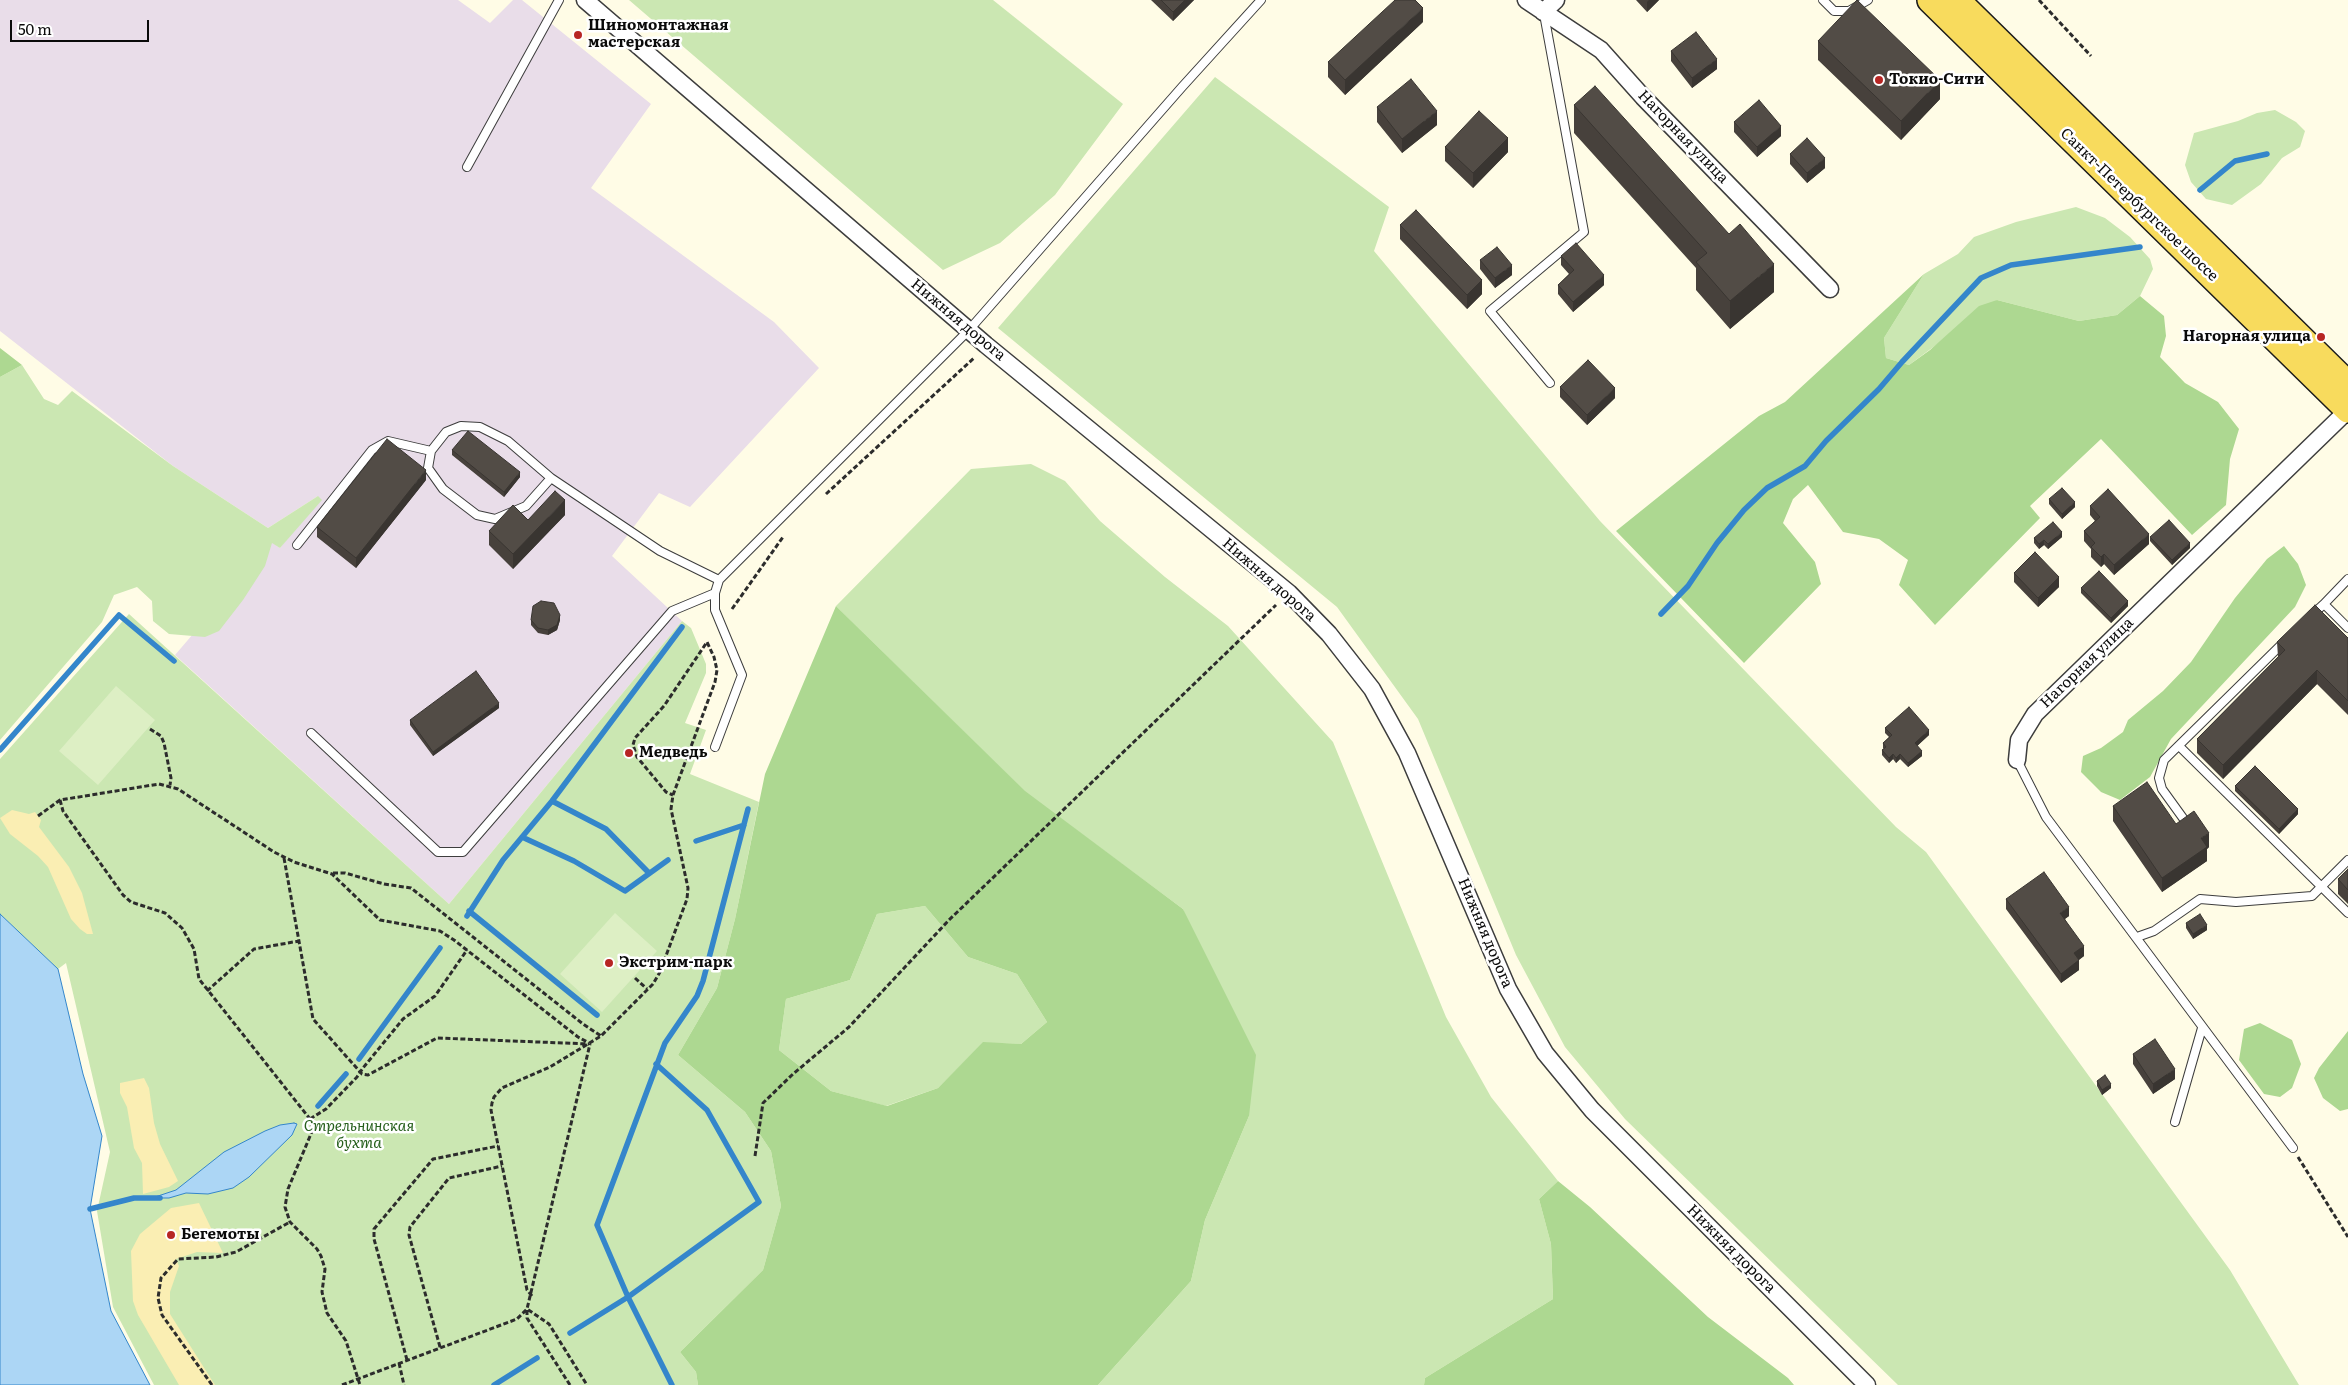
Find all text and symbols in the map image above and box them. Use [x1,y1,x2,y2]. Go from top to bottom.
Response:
scale bar [12,10,151,42]
text: 50 m [18,17,52,40]
place label: Шиномонтажная мастерская [588,17,729,52]
marker: Шиномонтажная мастерская [572,29,584,41]
place label: Токио-Сити [1889,71,1984,89]
marker: Токио-Сити [1873,74,1885,86]
street label: Нагорная улица [1634,87,1732,187]
street label: Санкт-Петербургское шоссе [2056,125,2222,285]
street label: Нижняя дорога [907,275,1009,365]
place label: Нагорная улица [2183,328,2311,346]
marker: Нагорная улица [2315,331,2327,343]
street label: Нижняя дорога [1219,534,1319,626]
street label: Нагорная улица [2037,614,2137,712]
place label: Медведь [639,744,708,762]
marker: Медведь [623,747,635,759]
street label: Нижняя дорога [1454,875,1516,991]
place label: Экстрим-парк [619,954,732,972]
marker: Экстрим-парк [603,957,615,969]
park label: Стрельнинская бухта [304,1118,414,1153]
street label: Нижняя дорога [1683,1201,1779,1297]
place label: Бегемоты [181,1226,260,1244]
marker: Бегемоты [165,1229,177,1241]

